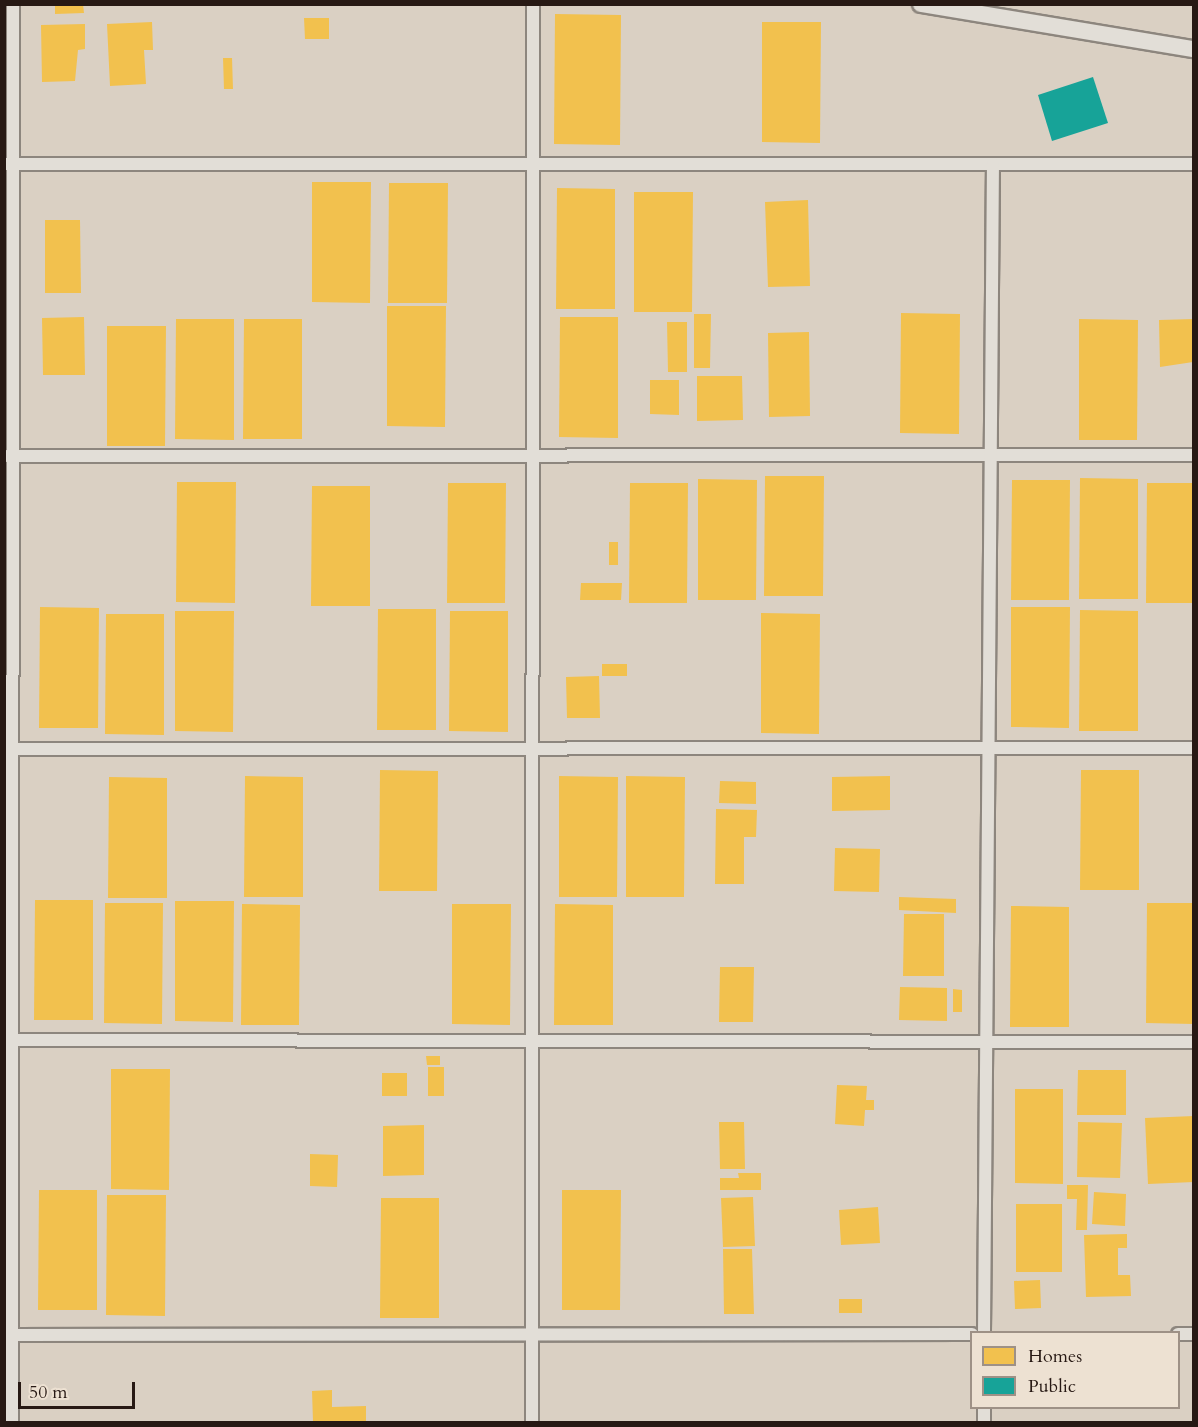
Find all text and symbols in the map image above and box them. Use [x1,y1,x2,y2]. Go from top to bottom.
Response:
legend [970,1331,1180,1409]
text: Homes [1028,1344,1082,1369]
scale bar [21,1370,138,1408]
text: Public [1028,1374,1076,1399]
text: 50 m [29,1380,68,1405]

